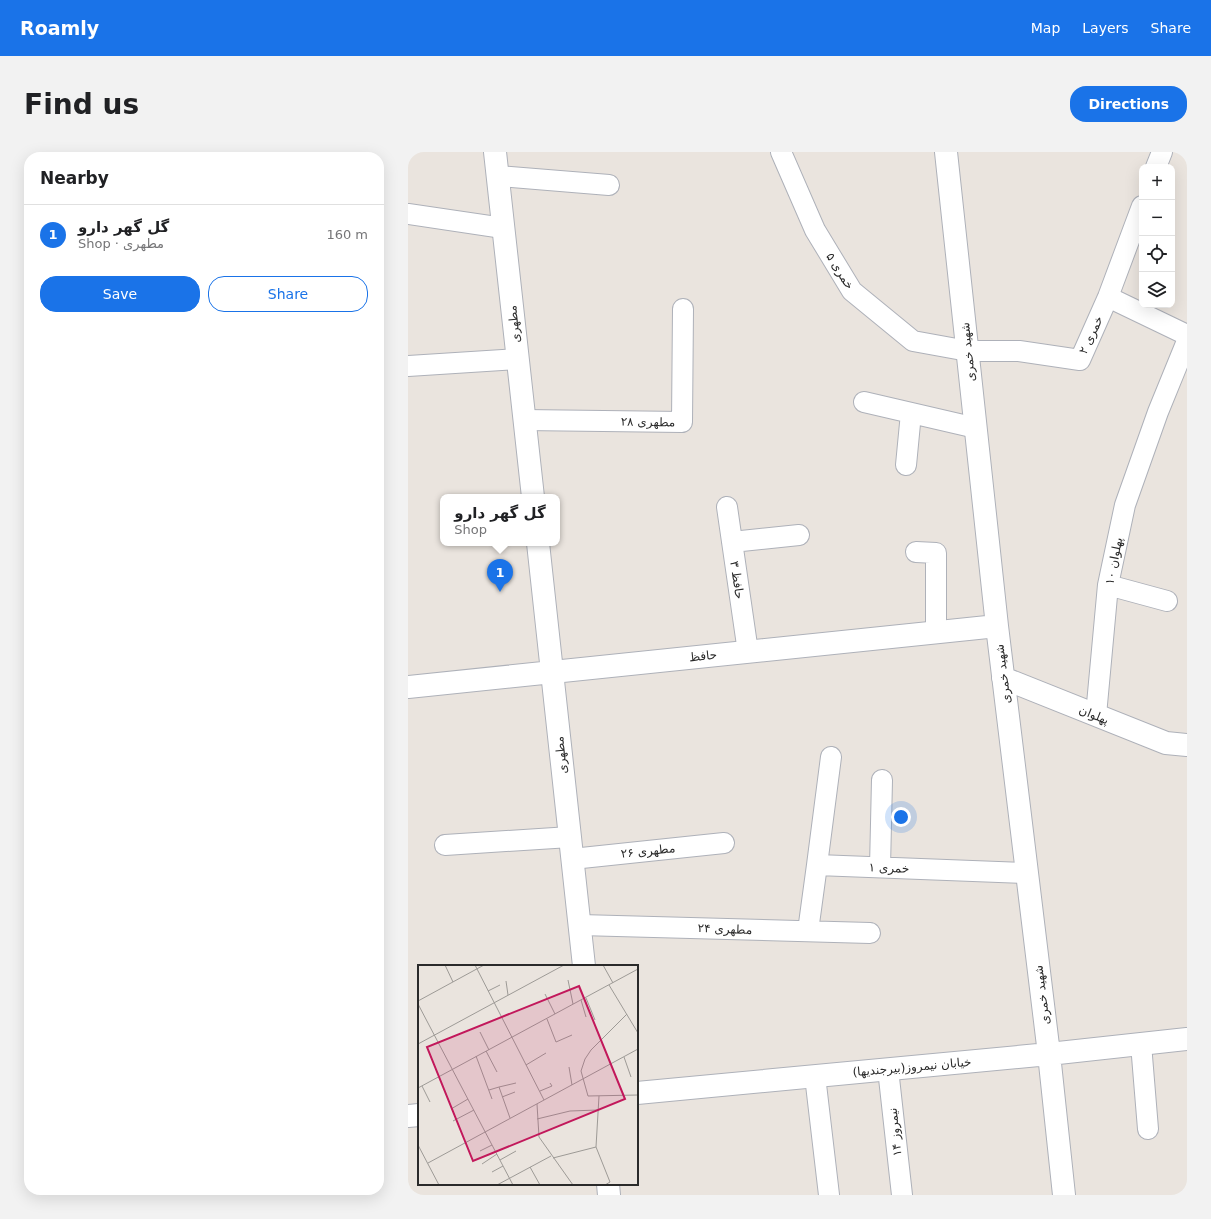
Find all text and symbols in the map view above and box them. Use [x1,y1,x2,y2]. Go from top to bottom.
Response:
text: Roamly [20,17,99,39]
text: Map [1031,20,1060,36]
text: Layers [1082,20,1129,36]
text: Share [1151,20,1191,36]
button: Directions [1070,86,1187,122]
text: Find us [24,88,139,121]
map controls [1139,164,1175,308]
button: + [1139,164,1175,200]
text: Nearby [40,168,109,188]
button: − [1139,200,1175,236]
text: گل گهر دارو [78,218,169,236]
text: 1 [48,227,58,242]
text: 160 m [326,227,368,242]
text: Shop · مطهری [78,236,164,251]
button: locate [1139,236,1175,272]
street label: خمری ۵ [822,250,857,292]
button: layers [1139,272,1175,308]
button: Save [40,276,200,312]
button: Share [208,276,368,312]
street label: مطهری [505,304,524,344]
street label: خمری ۲ [1076,314,1107,357]
street label: شهید خمری [958,321,979,382]
street label: مطهری ۲۸ [621,415,675,430]
popup [440,494,560,546]
text: گل گهر دارو [454,504,546,522]
text: Shop [454,522,487,537]
street label: پهلوان ۱۰ [1103,536,1126,586]
pin: 1 [487,559,513,592]
street label: حافظ ۳ [727,560,747,600]
street label: شهید خمری [992,643,1015,704]
street label: حافظ [688,648,718,664]
street label: پهلوان [1077,703,1111,728]
street label: مطهری [552,735,571,775]
your location [891,807,911,827]
street label: مطهری ۲۶ [620,841,676,862]
street label: خمری ۱ [868,860,910,877]
street label: مطهری ۲۴ [697,921,752,938]
street label: شهید خمری [1031,964,1054,1025]
inset map [418,965,638,1185]
street label: خیابان نیمروز(بیرجندیها) [852,1055,972,1080]
street label: نیمروز ۱۴ [885,1107,906,1157]

